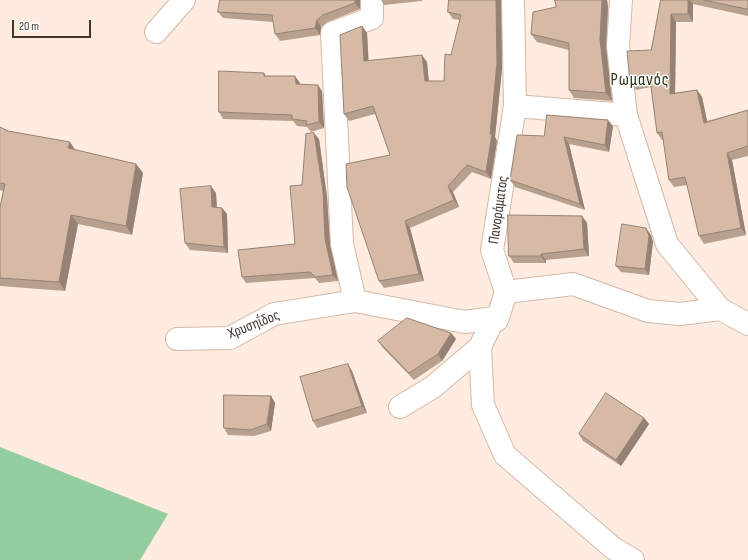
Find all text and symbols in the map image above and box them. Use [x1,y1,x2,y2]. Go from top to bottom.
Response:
scale bar [14,12,93,38]
text: 20 m [19,19,39,34]
district label: Ρωμανός [611,71,669,91]
street label: Πανοράματος [485,175,513,245]
street label: Χρυσηΐδος [226,307,282,343]

